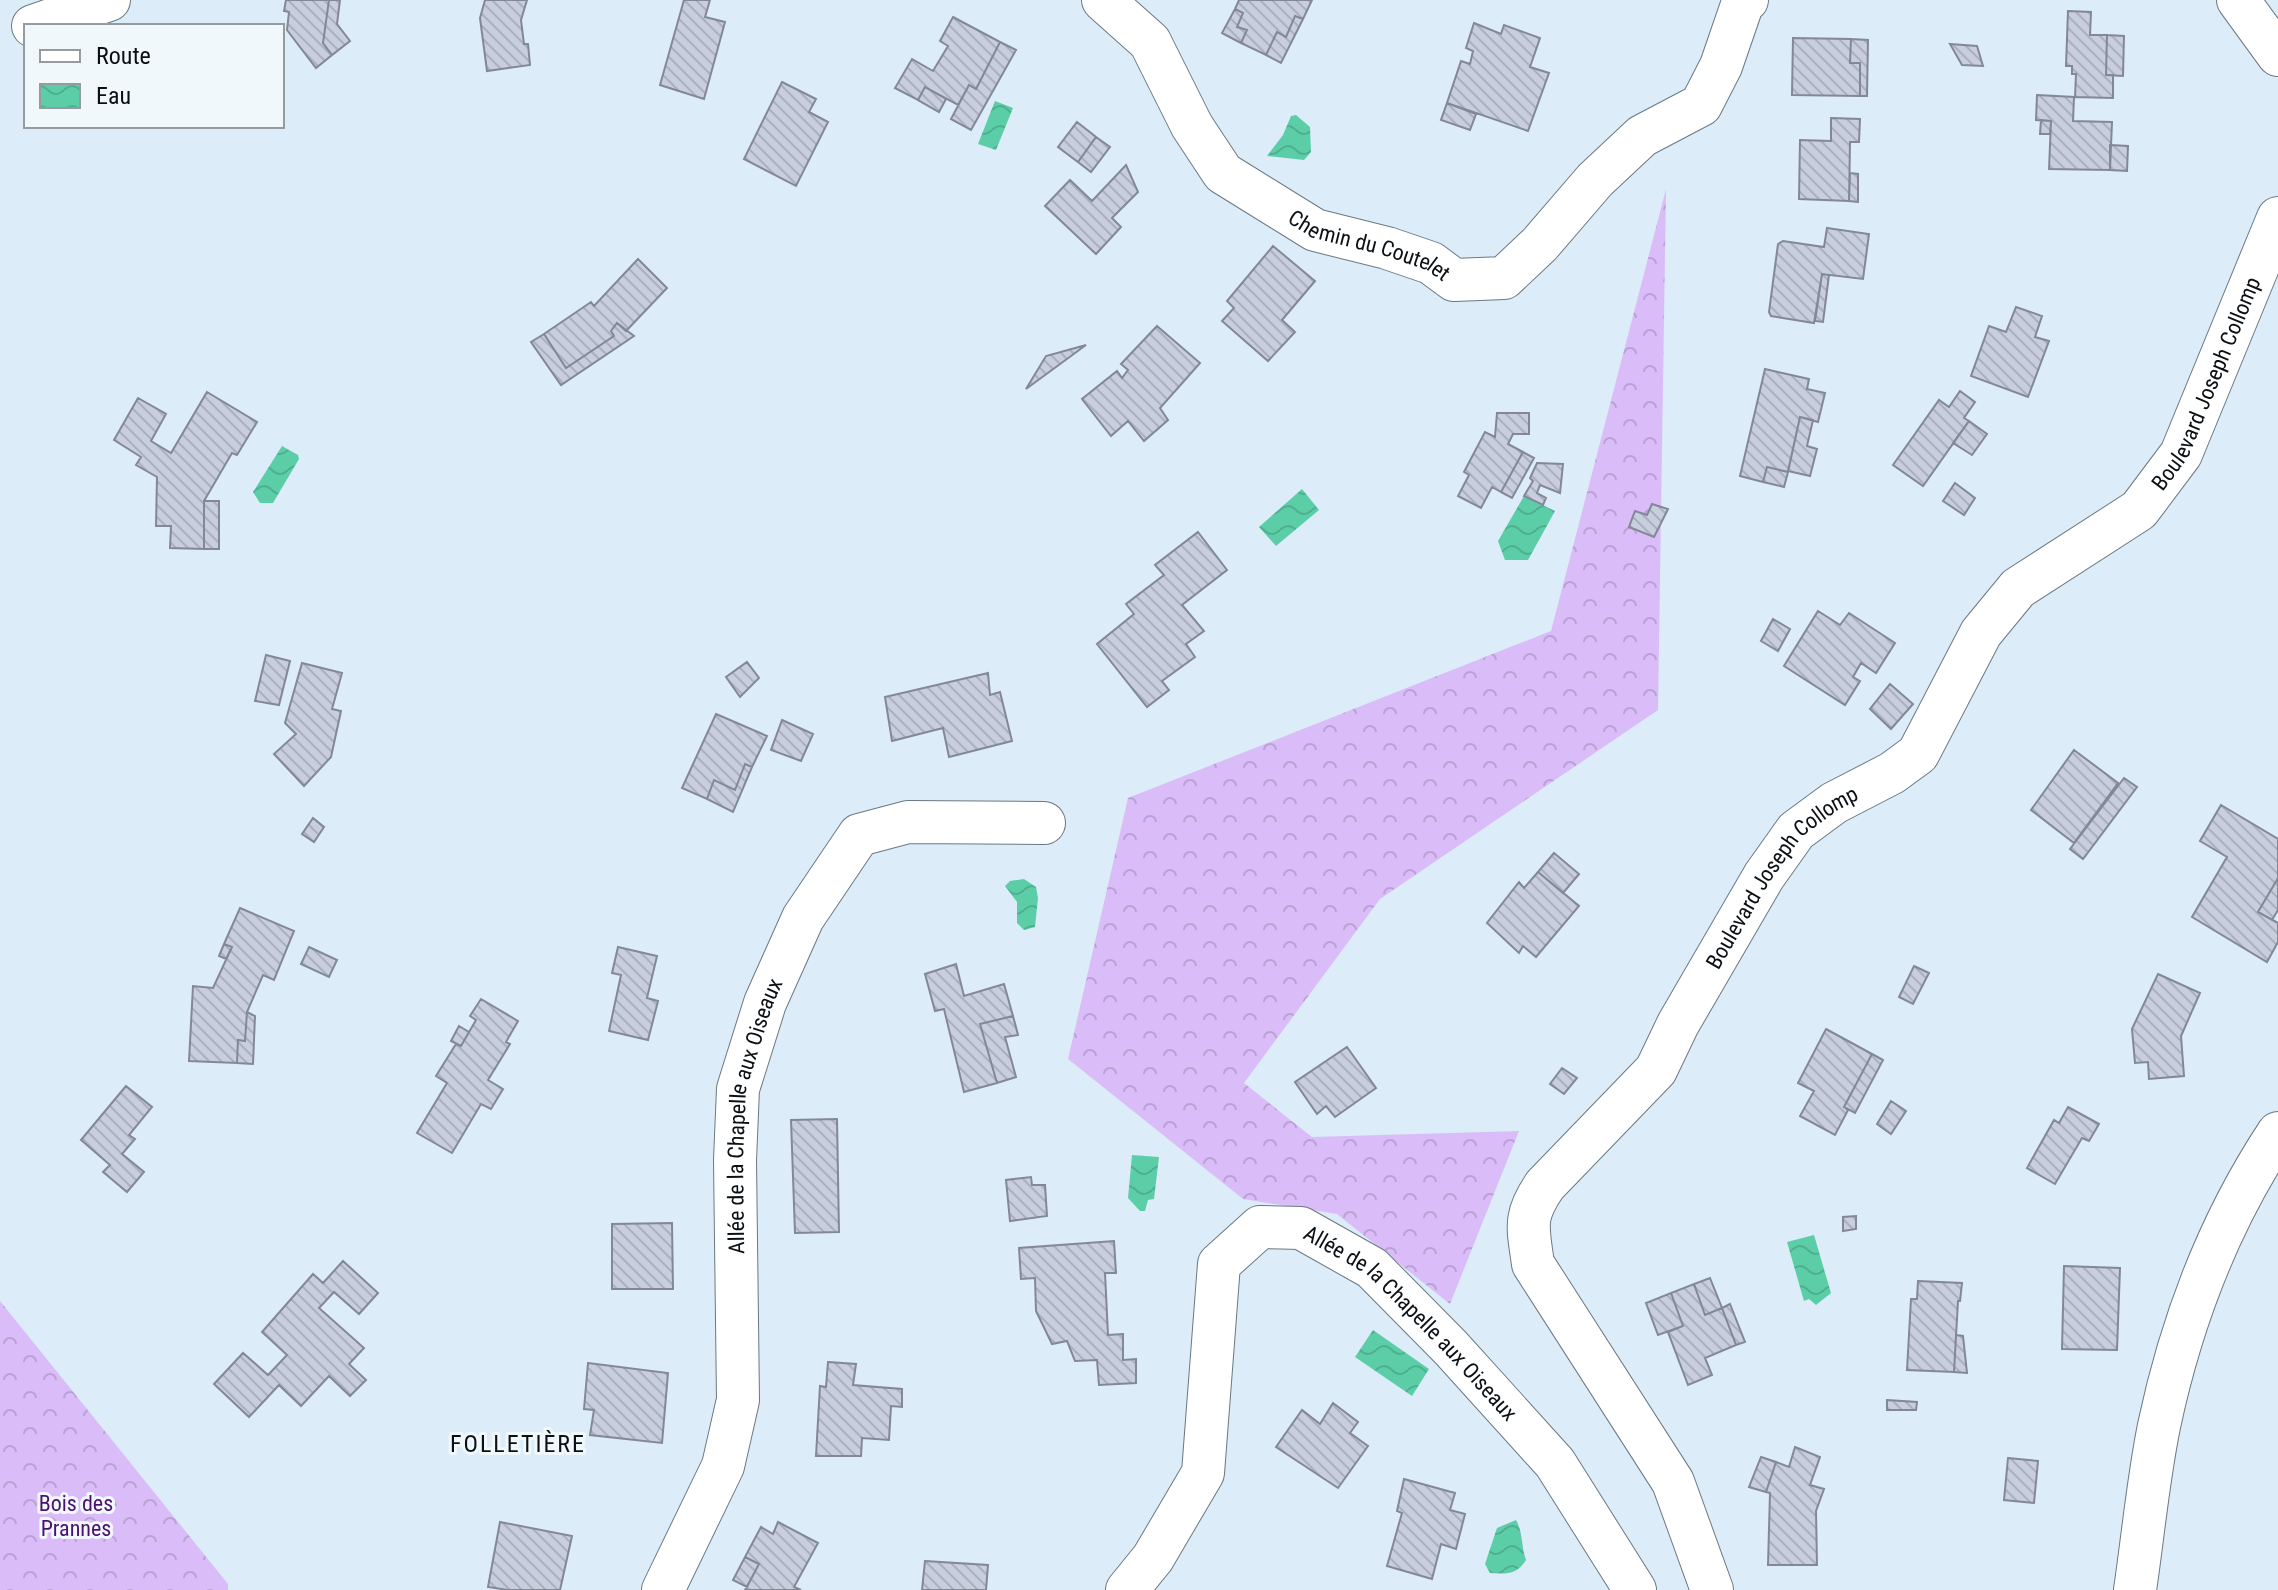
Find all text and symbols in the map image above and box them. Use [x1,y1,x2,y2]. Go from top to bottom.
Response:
legend [24,24,284,128]
text: Route [96,42,151,70]
text: Eau [96,82,131,110]
street label: Chemin du Coutelet [1284,205,1455,286]
street label: Boulevard Joseph Collomp [2146,273,2265,495]
street label: Boulevard Joseph Collomp [1701,781,1862,973]
street label: Allée de la Chapelle aux Oiseaux [723,974,788,1254]
street label: Allée de la Chapelle aux Oiseaux [1300,1220,1522,1426]
district label: FOLLETIÈRE [450,1430,586,1458]
park label: Bois des Prannes [39,1491,113,1541]

